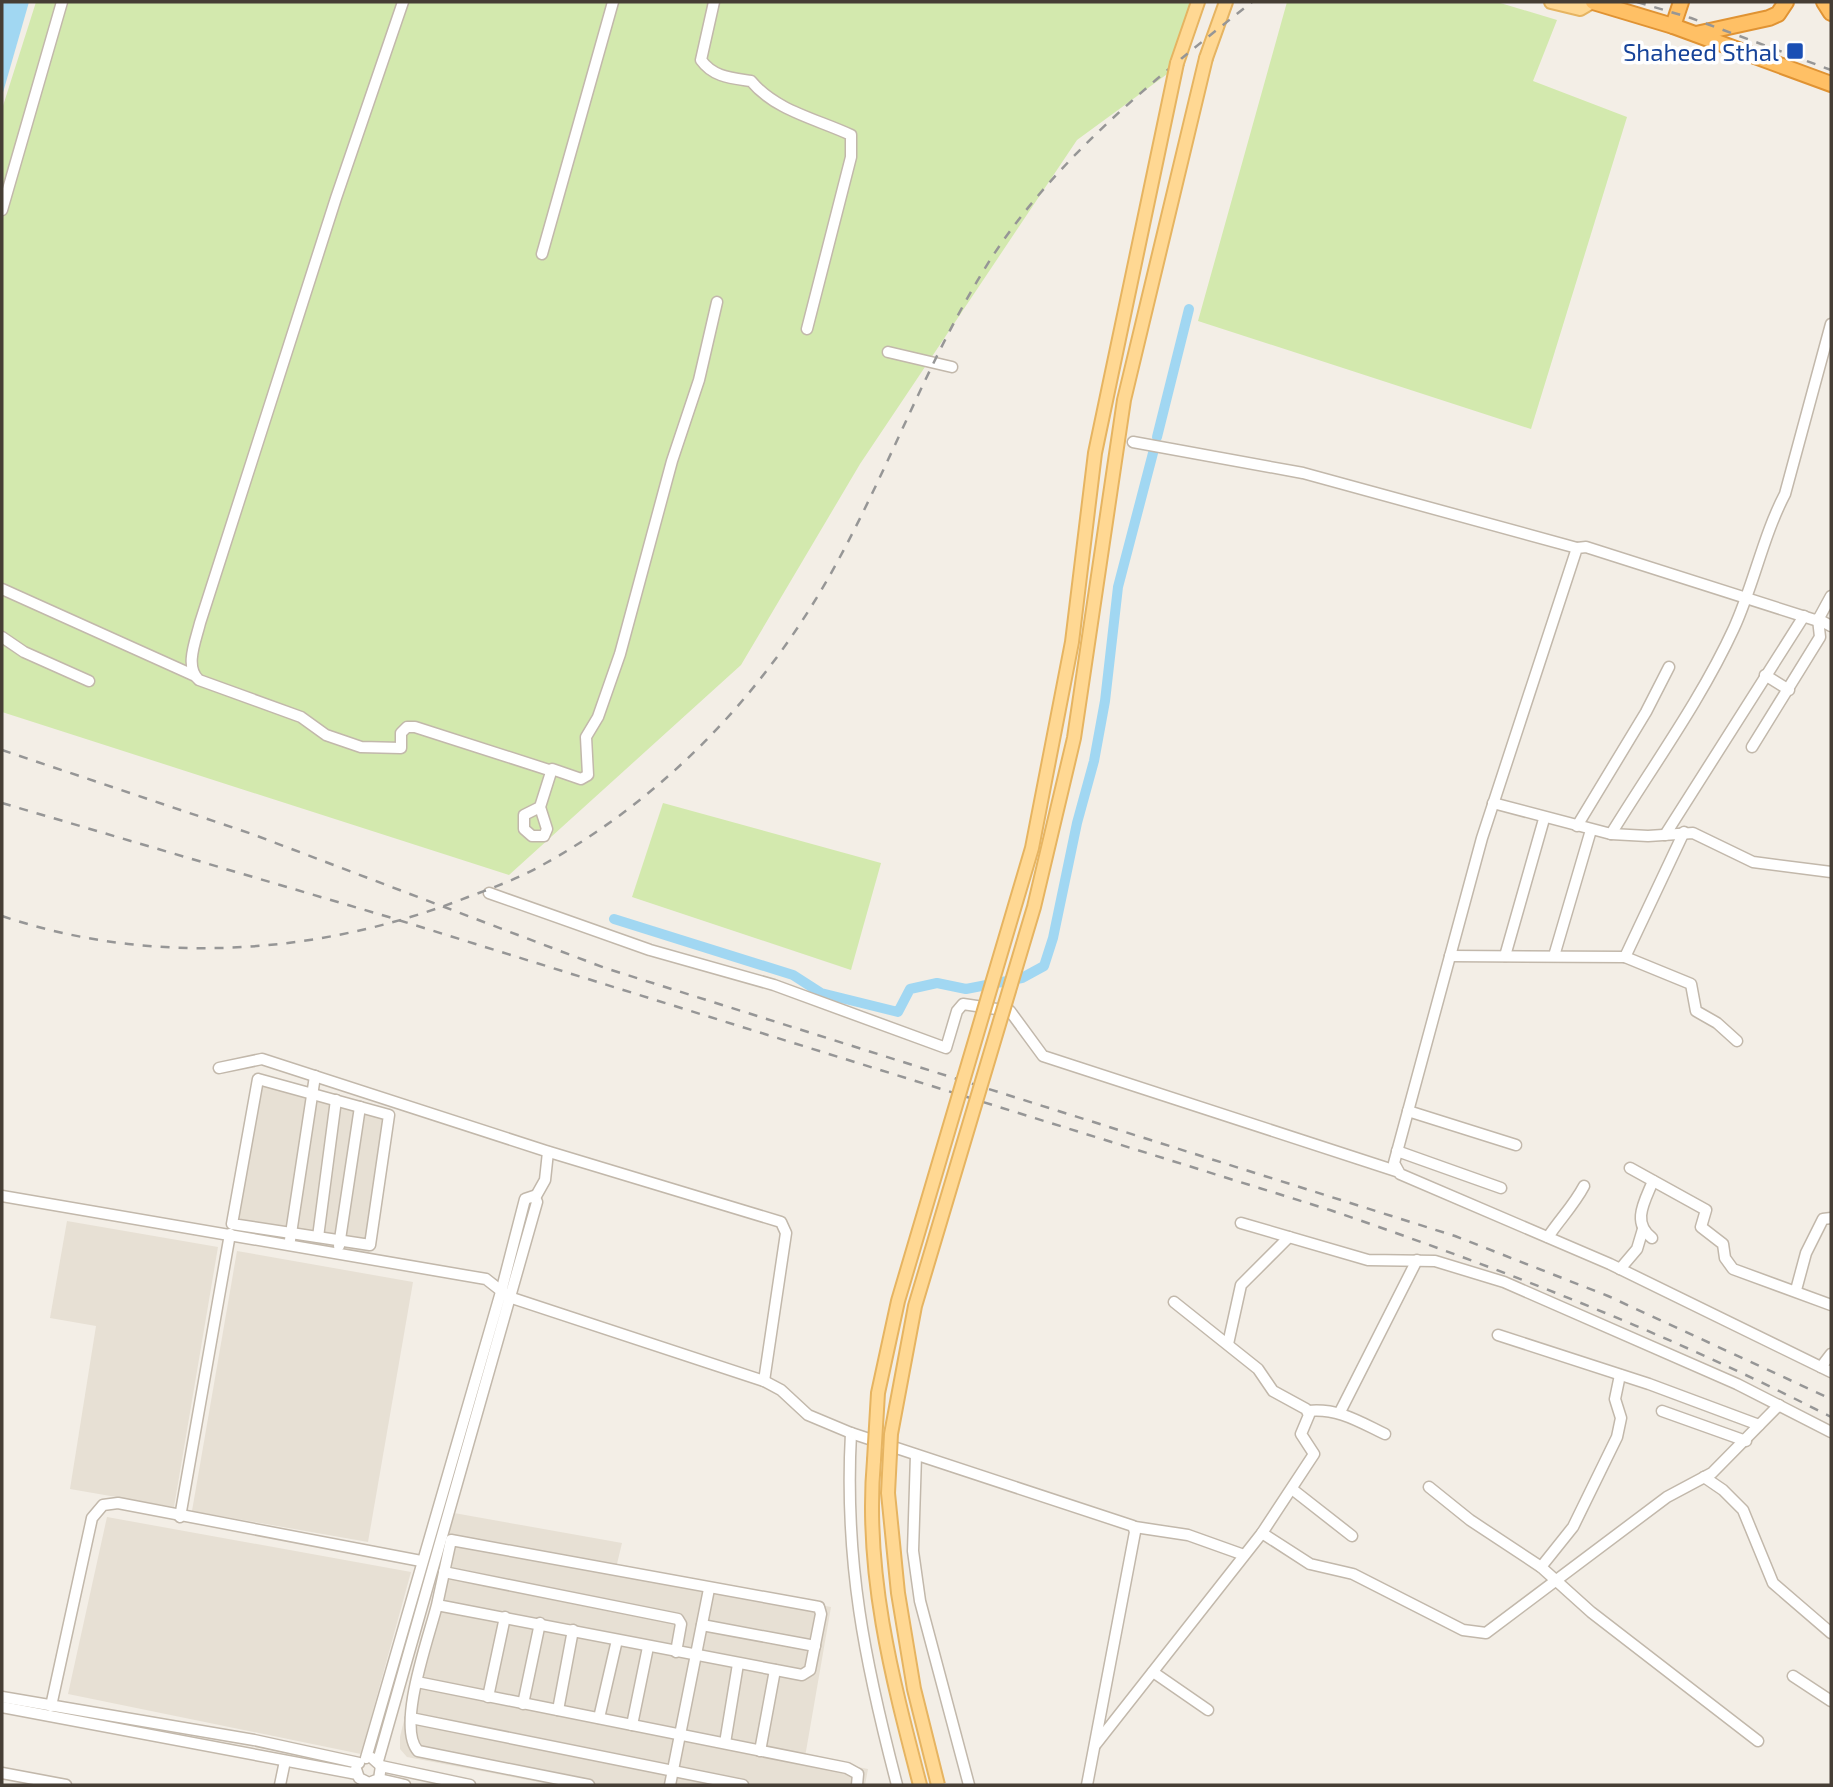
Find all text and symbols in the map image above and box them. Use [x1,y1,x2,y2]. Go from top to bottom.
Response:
place label: Shaheed Sthal [1623,37,1779,66]
marker: Shaheed Sthal [1785,41,1805,61]

